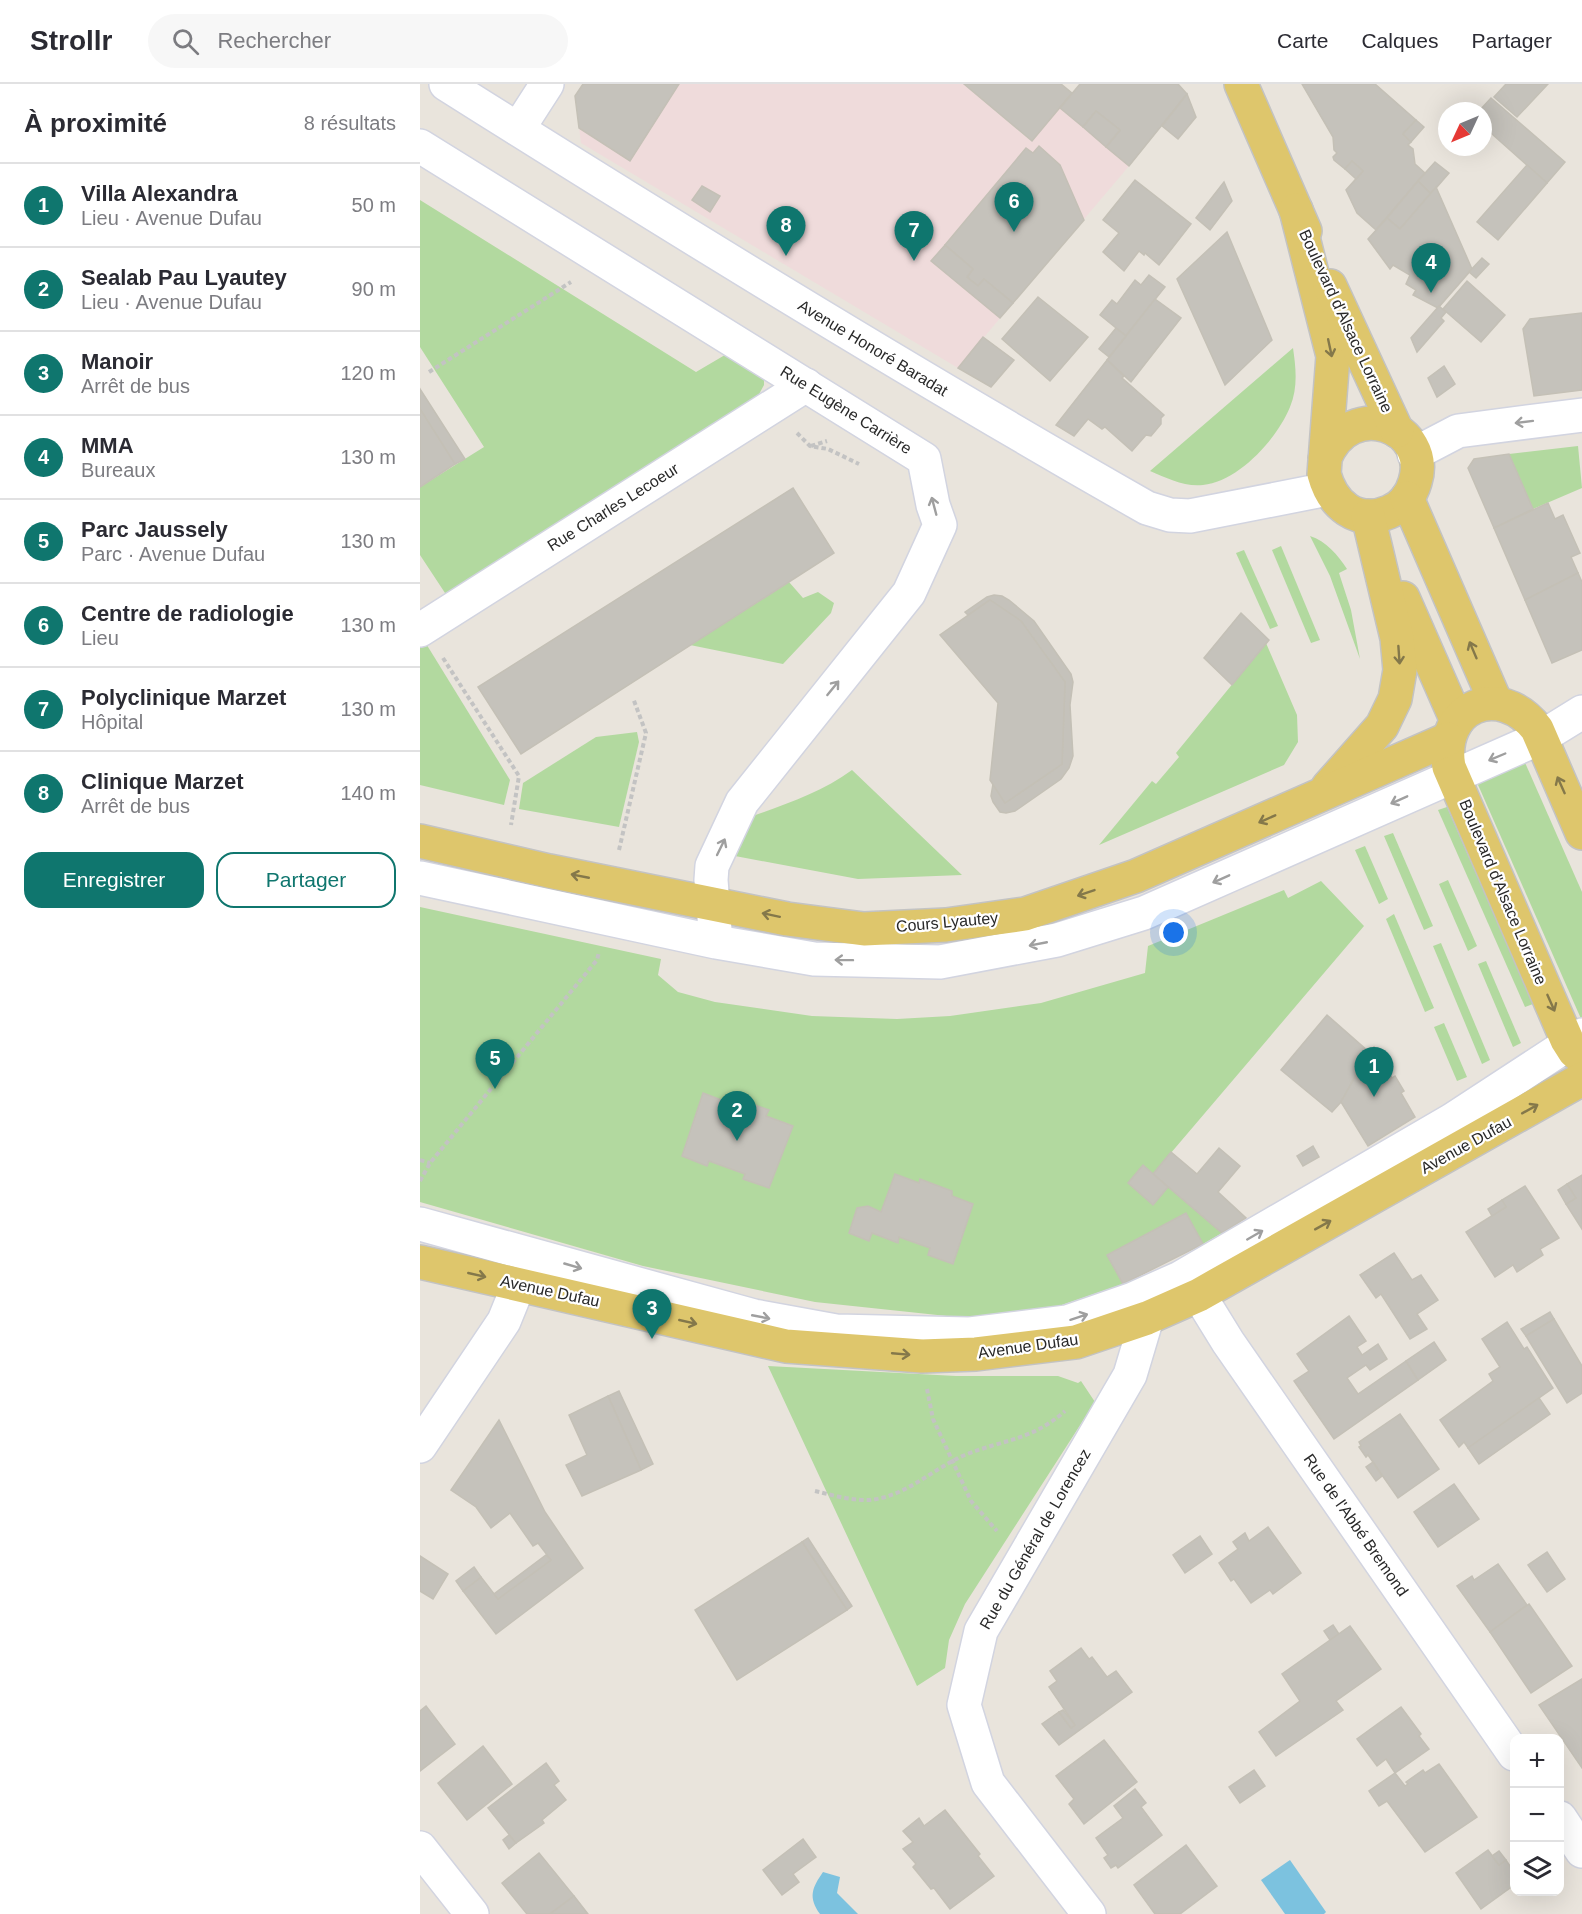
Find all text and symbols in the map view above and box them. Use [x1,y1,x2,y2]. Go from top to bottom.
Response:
search box [148,14,568,68]
text: Strollr [30,25,112,56]
icon: search [169,25,202,58]
text: Rechercher [217,28,331,53]
text: Carte [1277,29,1328,52]
text: Calques [1361,29,1438,52]
text: Partager [1471,29,1552,52]
north arrow [1438,102,1492,156]
text: À proximité [24,108,167,138]
text: 8 résultats [304,112,396,134]
text: Villa Alexandra [81,181,238,206]
pin: 6 [994,182,1034,232]
text: 1 [38,194,49,216]
text: 50 m [352,194,396,216]
pin: 8 [766,206,806,256]
text: Lieu · Avenue Dufau [81,207,262,229]
pin: 7 [894,212,934,261]
street label: Boulevard d'Alsace Lorraine [1296,227,1396,415]
pin: 4 [1412,244,1450,293]
text: Sealab Pau Lyautey [81,265,287,290]
text: 2 [38,278,49,300]
text: 90 m [352,278,396,300]
text: Lieu · Avenue Dufau [81,291,262,313]
street label: Avenue Honoré Baradat [795,297,951,400]
one-way arrow [1325,338,1337,357]
text: Manoir [81,349,153,374]
text: 3 [38,362,49,384]
text: 120 m [340,362,396,384]
street label: Rue Eugène Carrière [777,363,915,457]
text: Arrêt de bus [81,375,190,397]
one-way arrow [1515,417,1534,428]
text: MMA [81,433,134,458]
text: 4 [38,446,49,468]
text: 130 m [340,446,396,468]
text: Bureaux [81,459,156,481]
street label: Rue Charles Lecoeur [544,459,682,554]
one-way arrow [927,497,939,516]
text: Parc Jaussely [81,517,228,542]
text: 5 [38,530,49,552]
text: 130 m [340,530,396,552]
text: Parc · Avenue Dufau [81,543,265,565]
text: Centre de radiologie [81,601,294,626]
text: 6 [38,614,49,636]
text: 130 m [340,614,396,636]
text: Lieu [81,627,119,649]
one-way arrow [1466,641,1478,659]
one-way arrow [1393,645,1404,665]
one-way arrow [826,681,840,696]
text: Polyclinique Marzet [81,685,286,710]
text: 7 [38,698,49,720]
text: 130 m [340,698,396,720]
text: Hôpital [81,711,143,733]
one-way arrow [1488,752,1506,763]
text: Clinique Marzet [81,769,244,794]
one-way arrow [1555,777,1567,795]
text: 8 [38,782,49,804]
text: 140 m [340,782,396,804]
text: Arrêt de bus [81,795,190,817]
one-way arrow [1391,795,1409,806]
street label: Boulevard d'Alsace Lorraine [1456,797,1550,987]
one-way arrow [1258,814,1276,825]
one-way arrow [716,838,727,856]
button: Enregistrer [24,852,204,908]
button: Partager [216,852,396,908]
one-way arrow [570,870,590,881]
one-way arrow [1212,874,1231,885]
one-way arrow [1077,888,1096,899]
one-way arrow [761,909,781,920]
street label: Cours Lyautey [895,909,999,935]
your location [1159,918,1188,947]
one-way arrow [1028,938,1048,949]
one-way arrow [835,954,855,965]
one-way arrow [1547,994,1558,1012]
pin: 5 [476,1040,514,1089]
pin: 1 [1354,1048,1394,1097]
pin: 2 [718,1092,756,1141]
one-way arrow [1521,1103,1538,1115]
street label: Avenue Dufau [1418,1113,1514,1177]
one-way arrow [1314,1219,1331,1231]
one-way arrow [1246,1228,1263,1240]
one-way arrow [563,1260,582,1272]
one-way arrow [467,1269,486,1281]
street label: Avenue Dufau [499,1272,601,1310]
pin: 3 [632,1290,672,1339]
one-way arrow [1069,1311,1088,1322]
one-way arrow [751,1312,770,1323]
one-way arrow [678,1317,697,1329]
street label: Avenue Dufau [977,1331,1079,1361]
one-way arrow [890,1349,910,1360]
street label: Rue du Général de Lorencez [976,1446,1094,1632]
street label: Rue de l'Abbé Bremond [1300,1451,1412,1599]
map controls [1510,1734,1564,1896]
button: + [1510,1734,1564,1788]
button: − [1510,1788,1564,1842]
button: layers [1510,1842,1564,1896]

